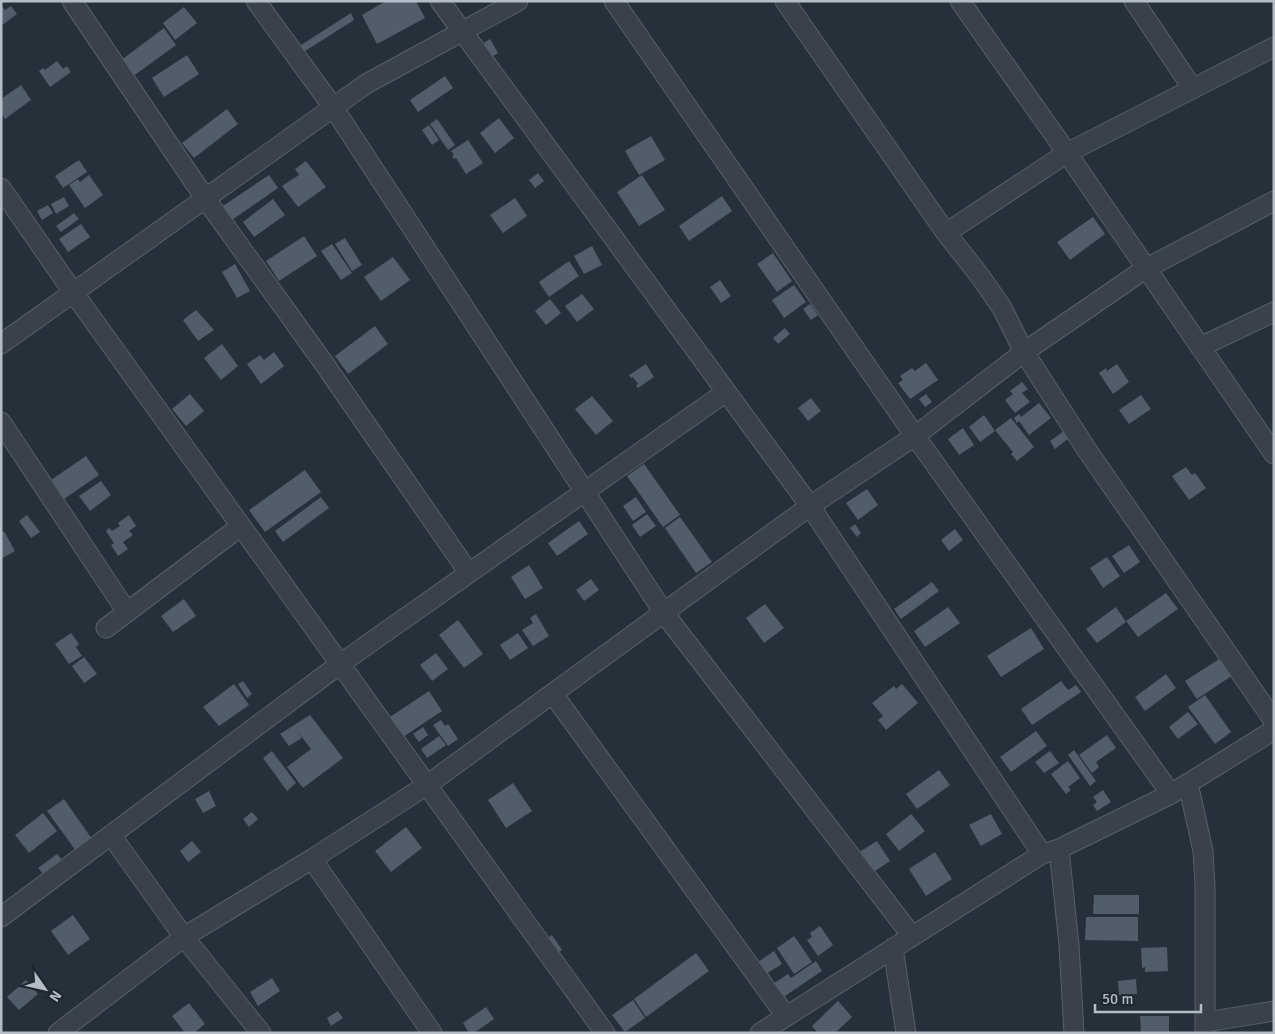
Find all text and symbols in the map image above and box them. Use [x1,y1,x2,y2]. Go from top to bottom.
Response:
north arrow [20,964,70,1014]
scale bar [1095,982,1201,1014]
text: N [46,987,65,1005]
text: 50 m [1102,990,1133,1008]

